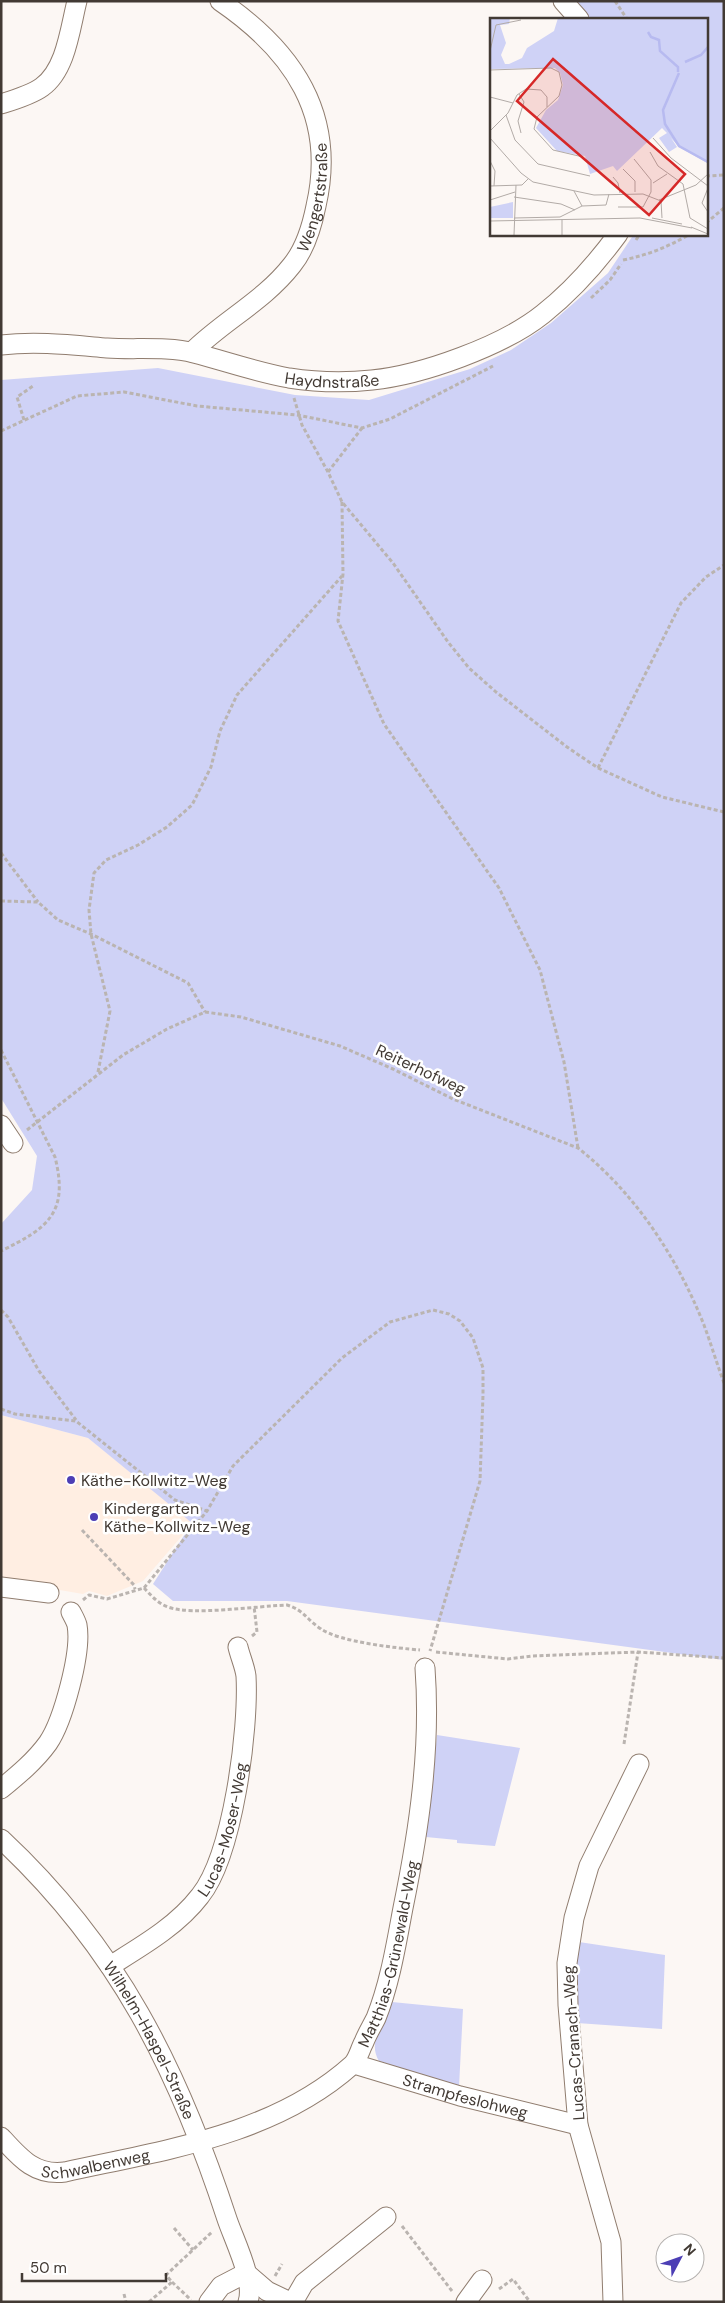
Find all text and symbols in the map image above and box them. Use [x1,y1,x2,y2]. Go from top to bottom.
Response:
inset map [490,18,708,235]
street label: Wengertstraße [292,142,332,256]
street label: Haydnstraße [283,367,380,393]
street label: Reiterhofweg [372,1039,469,1099]
place label: Käthe-Kollwitz-Weg [81,1470,228,1491]
marker: Käthe-Kollwitz-Weg [65,1474,77,1486]
place label: Kindergarten Käthe-Kollwitz-Weg [104,1498,251,1537]
marker: Kindergarten Käthe-Kollwitz-Weg [88,1511,100,1523]
street label: Lucas-Moser-Weg [193,1761,252,1901]
street label: Matthias-Grünewald-Weg [353,1859,423,2050]
street label: Wilhelm-Haspel-Straße [99,1957,199,2123]
street label: Lucas-Cranach-Weg [558,1965,589,2121]
street label: Strampfeslohweg [400,2069,530,2123]
street label: Schwalbenweg [39,2144,152,2184]
north arrow [655,2233,705,2283]
text: N [680,2240,700,2259]
scale bar [22,2250,166,2282]
text: 50 m [30,2258,67,2278]

